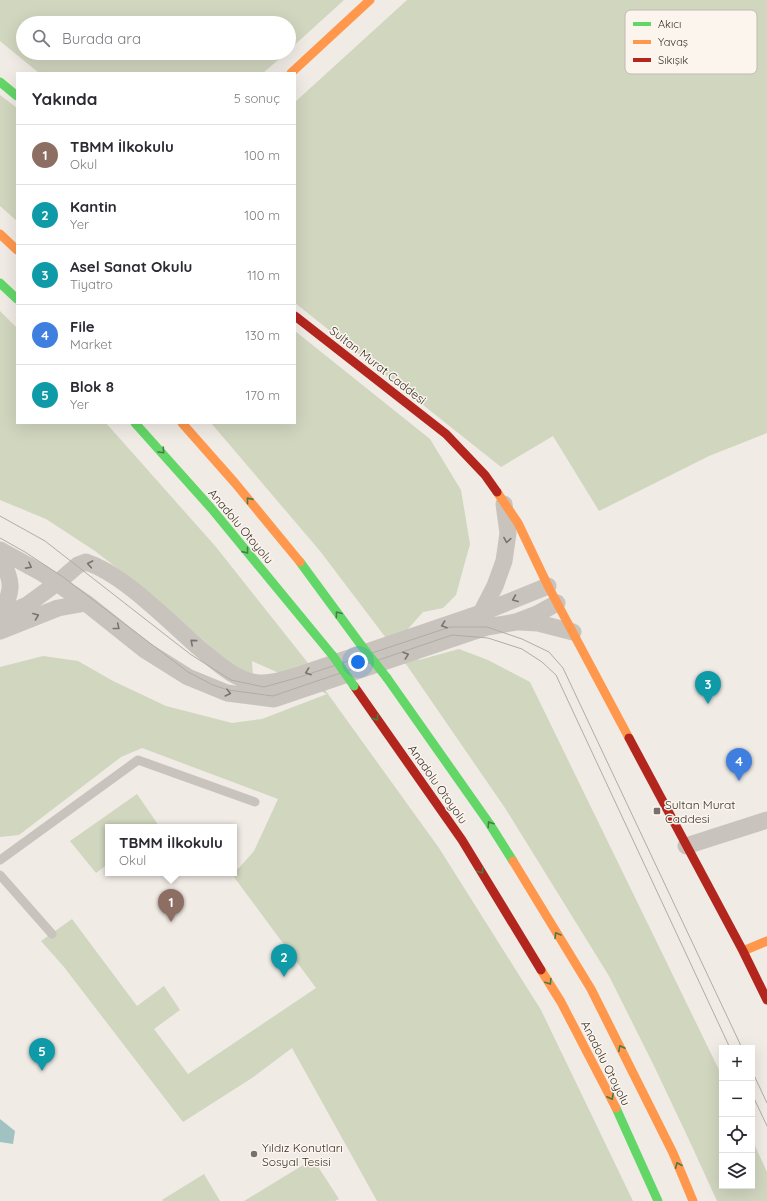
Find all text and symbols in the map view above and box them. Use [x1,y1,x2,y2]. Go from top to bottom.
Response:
legend [625,10,757,74]
search box [16,16,296,60]
text: Akıcı [658,17,681,31]
icon: search [30,27,52,49]
text: Burada ara [62,29,141,48]
text: Yavaş [658,35,688,49]
text: Sıkışık [658,53,688,67]
text: Yakında [32,88,97,109]
text: 5 sonuç [234,90,280,106]
text: TBMM İlkokulu [70,137,174,156]
text: 1 [42,147,48,163]
text: 100 m [244,147,280,163]
text: Okul [70,156,97,172]
text: Kantin [70,197,117,216]
text: 2 [41,207,49,223]
text: 100 m [244,207,280,223]
text: Yer [70,216,89,232]
text: Asel Sanat Okulu [70,257,192,276]
text: 3 [42,267,48,283]
text: 110 m [247,267,280,283]
text: Tiyatro [70,276,113,292]
text: File [70,317,95,336]
street label: Sultan Murat Caddesi [327,323,429,407]
text: 4 [41,327,49,343]
text: 130 m [245,327,280,343]
text: Market [70,336,112,352]
text: Blok 8 [70,377,114,396]
text: 5 [41,387,49,403]
text: 170 m [245,387,280,403]
text: Yer [70,396,89,412]
one-way arrow [157,447,164,454]
street label: Anadolu Otoyolu [205,485,277,567]
one-way arrow [247,498,254,505]
one-way arrow [503,537,512,543]
one-way arrow [241,546,248,553]
one-way arrow [25,561,32,568]
one-way arrow [87,561,93,569]
one-way arrow [511,595,518,603]
one-way arrow [335,611,343,618]
one-way arrow [33,613,40,621]
one-way arrow [441,621,448,629]
one-way arrow [112,623,119,630]
one-way arrow [190,640,197,647]
one-way arrow [402,651,409,660]
your location [348,652,368,672]
one-way arrow [305,667,312,676]
pin: 3 [695,671,721,704]
one-way arrow [225,688,231,696]
one-way arrow [371,714,379,721]
street label: Anadolu Otoyolu [405,741,471,827]
pin: 4 [726,748,752,781]
place label: Sultan Murat Caddesi [665,797,735,826]
marker: Sultan Murat Caddesi [652,806,662,816]
one-way arrow [487,821,495,828]
popup [105,824,237,876]
text: TBMM İlkokulu [119,833,223,852]
text: Okul [119,852,146,868]
one-way arrow [477,867,484,874]
pin: 1 [158,889,184,922]
one-way arrow [555,932,562,939]
pin: 2 [271,944,297,977]
one-way arrow [545,978,552,985]
street label: Anadolu Otoyolu [578,1018,634,1108]
pin: 5 [29,1038,55,1071]
one-way arrow [618,1045,626,1052]
map controls [719,1045,755,1189]
button: + [719,1045,755,1081]
button: − [719,1081,755,1117]
one-way arrow [606,1093,613,1100]
button: locate [719,1117,755,1153]
place label: Yıldız Konutları Sosyal Tesisi [262,1140,343,1169]
marker: Yıldız Konutları Sosyal Tesisi [249,1149,259,1159]
button: layers [719,1153,755,1189]
one-way arrow [674,1162,682,1169]

